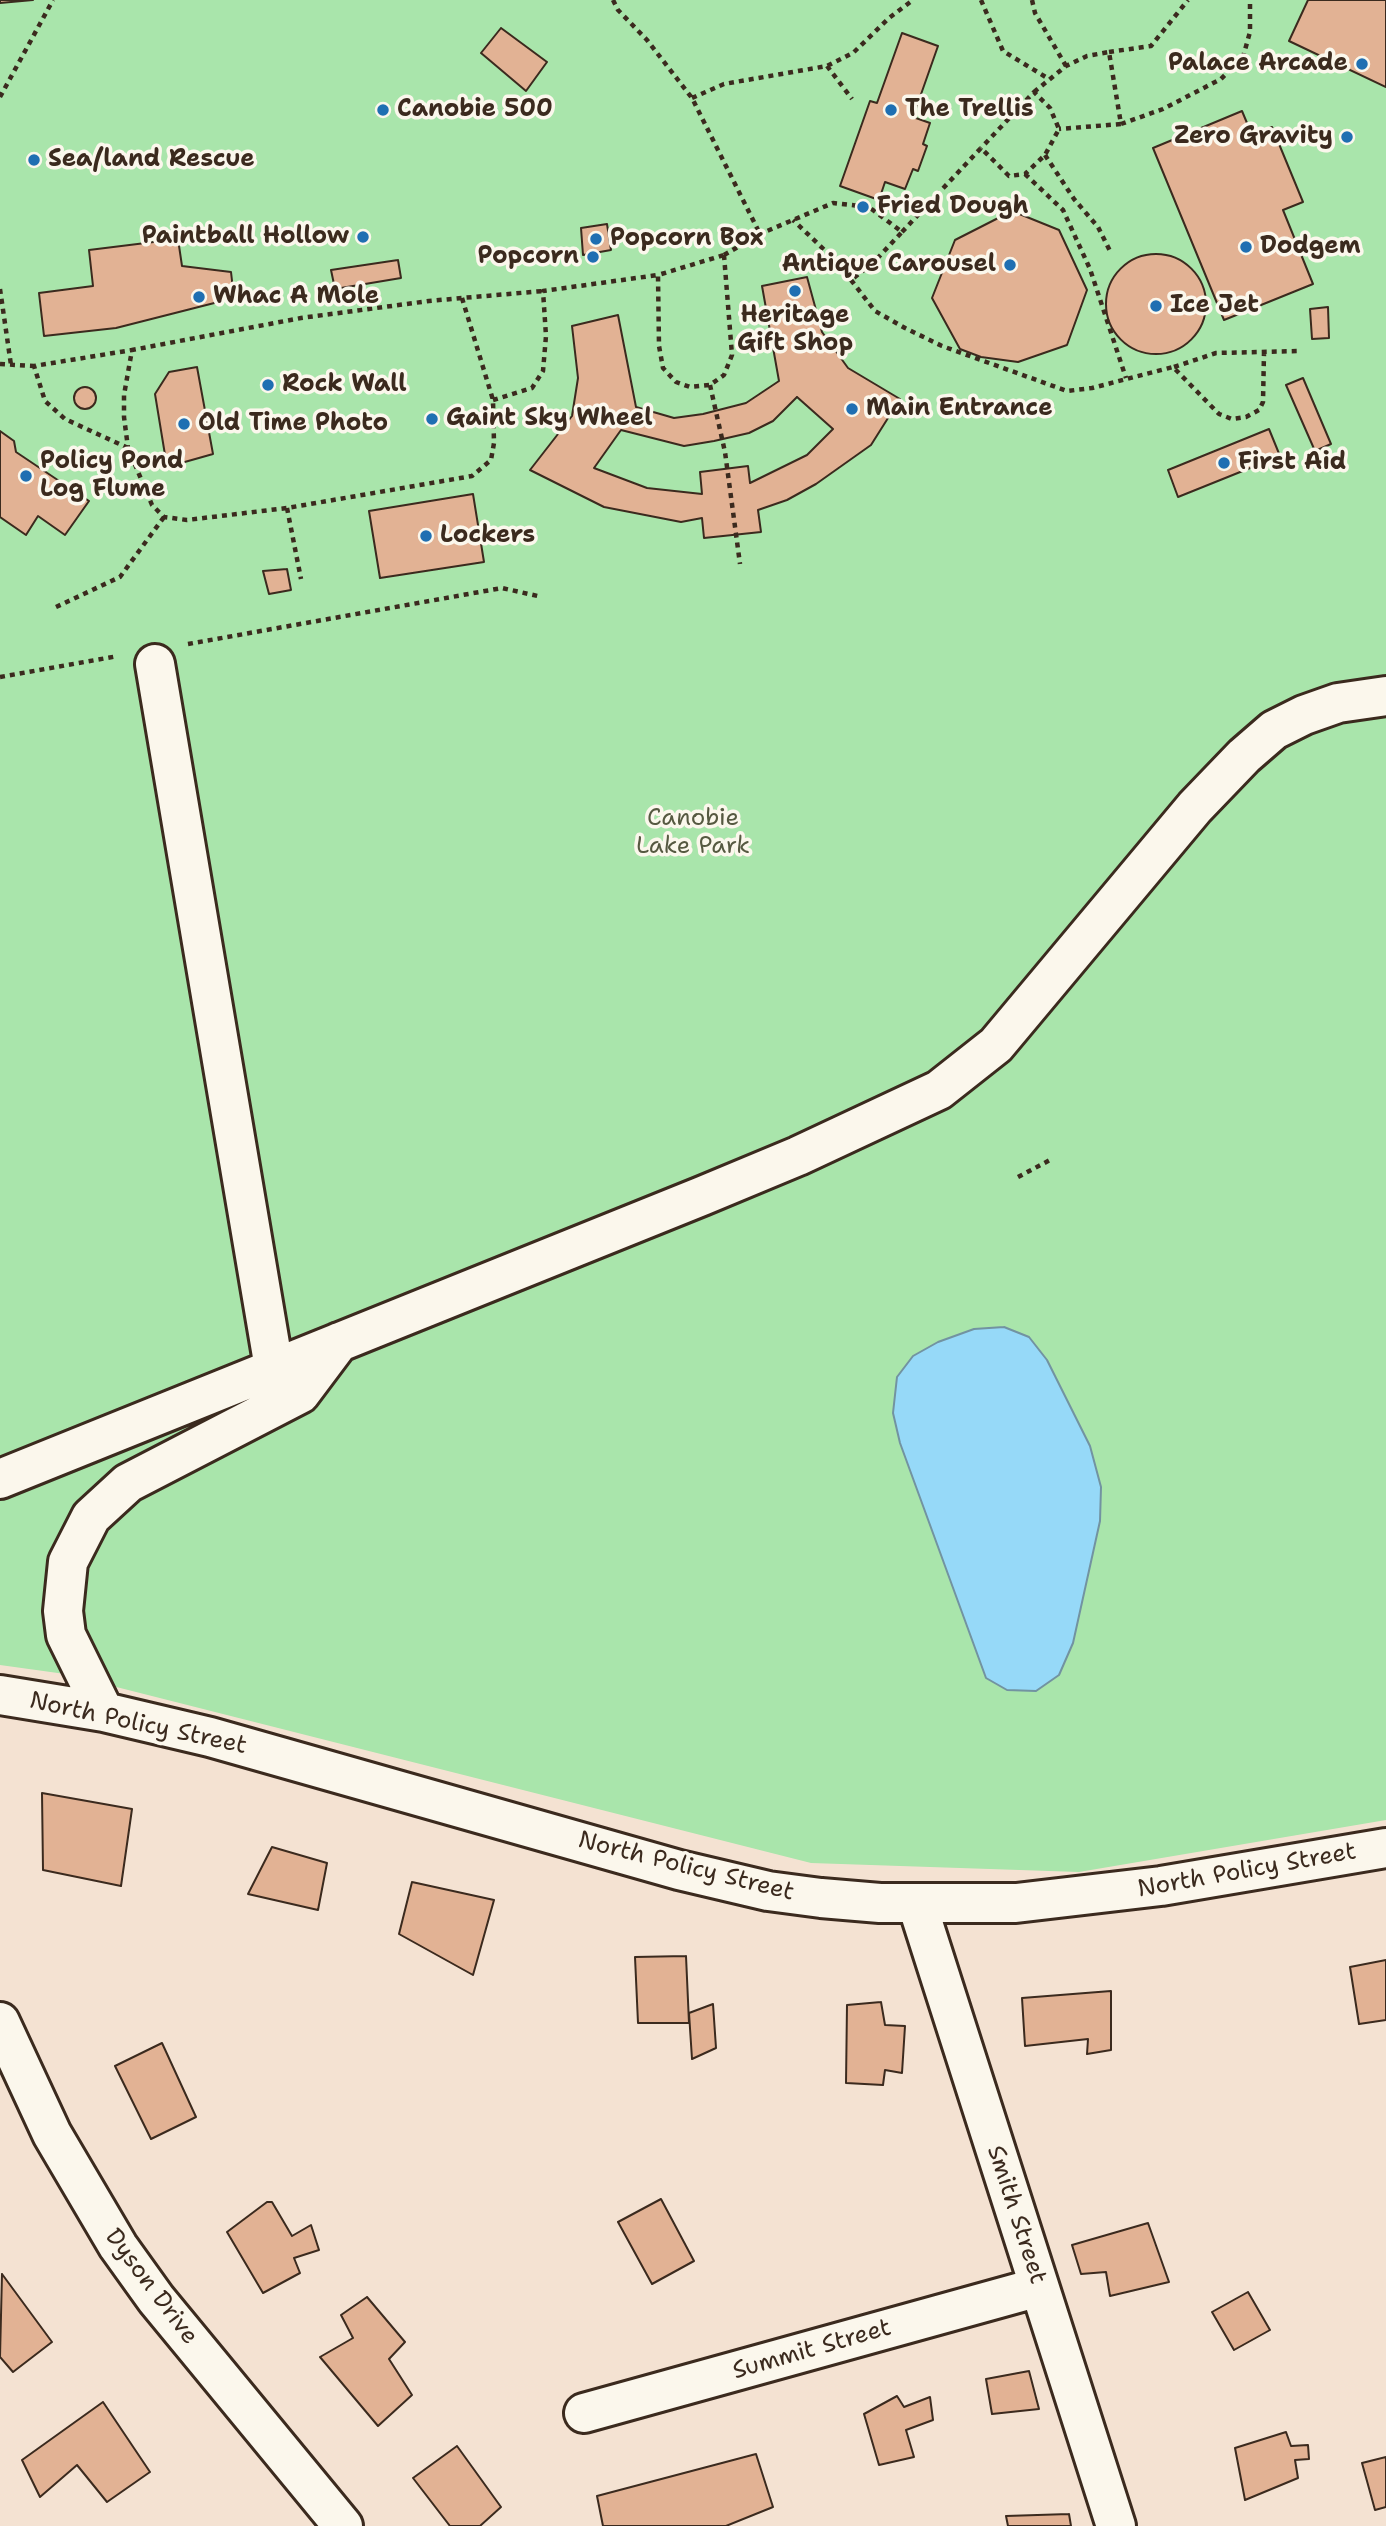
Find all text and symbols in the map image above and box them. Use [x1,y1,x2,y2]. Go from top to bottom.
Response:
place label: Palace Arcade [1168,50,1348,78]
marker: Palace Arcade [1354,56,1370,72]
place label: Canobie 500 [397,96,553,124]
place label: The Trellis [905,96,1034,124]
marker: Canobie 500 [375,102,391,118]
marker: The Trellis [883,102,899,118]
place label: Zero Gravity [1174,123,1333,151]
marker: Zero Gravity [1339,129,1355,145]
place label: Sea/land Rescue [48,146,255,174]
marker: Sea/land Rescue [26,152,42,168]
place label: Fried Dough [877,193,1029,221]
marker: Fried Dough [855,199,871,215]
place label: Paintball Hollow [142,223,349,251]
place label: Popcorn Box [610,225,764,253]
marker: Paintball Hollow [355,229,371,245]
marker: Popcorn Box [588,231,604,247]
place label: Dodgem [1260,233,1361,261]
marker: Dodgem [1238,239,1254,255]
place label: Popcorn [477,243,579,271]
marker: Popcorn [585,249,601,265]
place label: Antique Carousel [782,251,996,279]
marker: Antique Carousel [1002,257,1018,273]
place label: Whac A Mole [213,283,379,311]
marker: Heritage Gift Shop [787,283,803,299]
marker: Whac A Mole [191,289,207,305]
place label: Ice Jet [1170,292,1259,320]
marker: Ice Jet [1148,298,1164,314]
place label: Heritage Gift Shop [737,302,853,358]
place label: Rock Wall [282,371,407,399]
marker: Rock Wall [260,377,276,393]
place label: Main Entrance [866,395,1053,423]
marker: Main Entrance [844,401,860,417]
place label: Gaint Sky Wheel [446,405,653,433]
place label: Old Time Photo [198,410,388,438]
marker: Gaint Sky Wheel [424,411,440,427]
marker: Old Time Photo [176,416,192,432]
place label: Policy Pond Log Flume [40,448,184,504]
place label: First Aid [1238,449,1346,477]
marker: First Aid [1216,455,1232,471]
marker: Policy Pond Log Flume [18,468,34,484]
place label: Lockers [440,522,535,550]
marker: Lockers [418,528,434,544]
park label: Canobie Lake Park [636,805,750,861]
street label: North Policy Street [27,1687,249,1761]
street label: North Policy Street [575,1826,797,1908]
street label: North Policy Street [1136,1838,1358,1904]
street label: Smith Street [980,2142,1052,2288]
street label: Dyson Drive [98,2224,204,2350]
street label: Summit Street [729,2314,895,2386]

